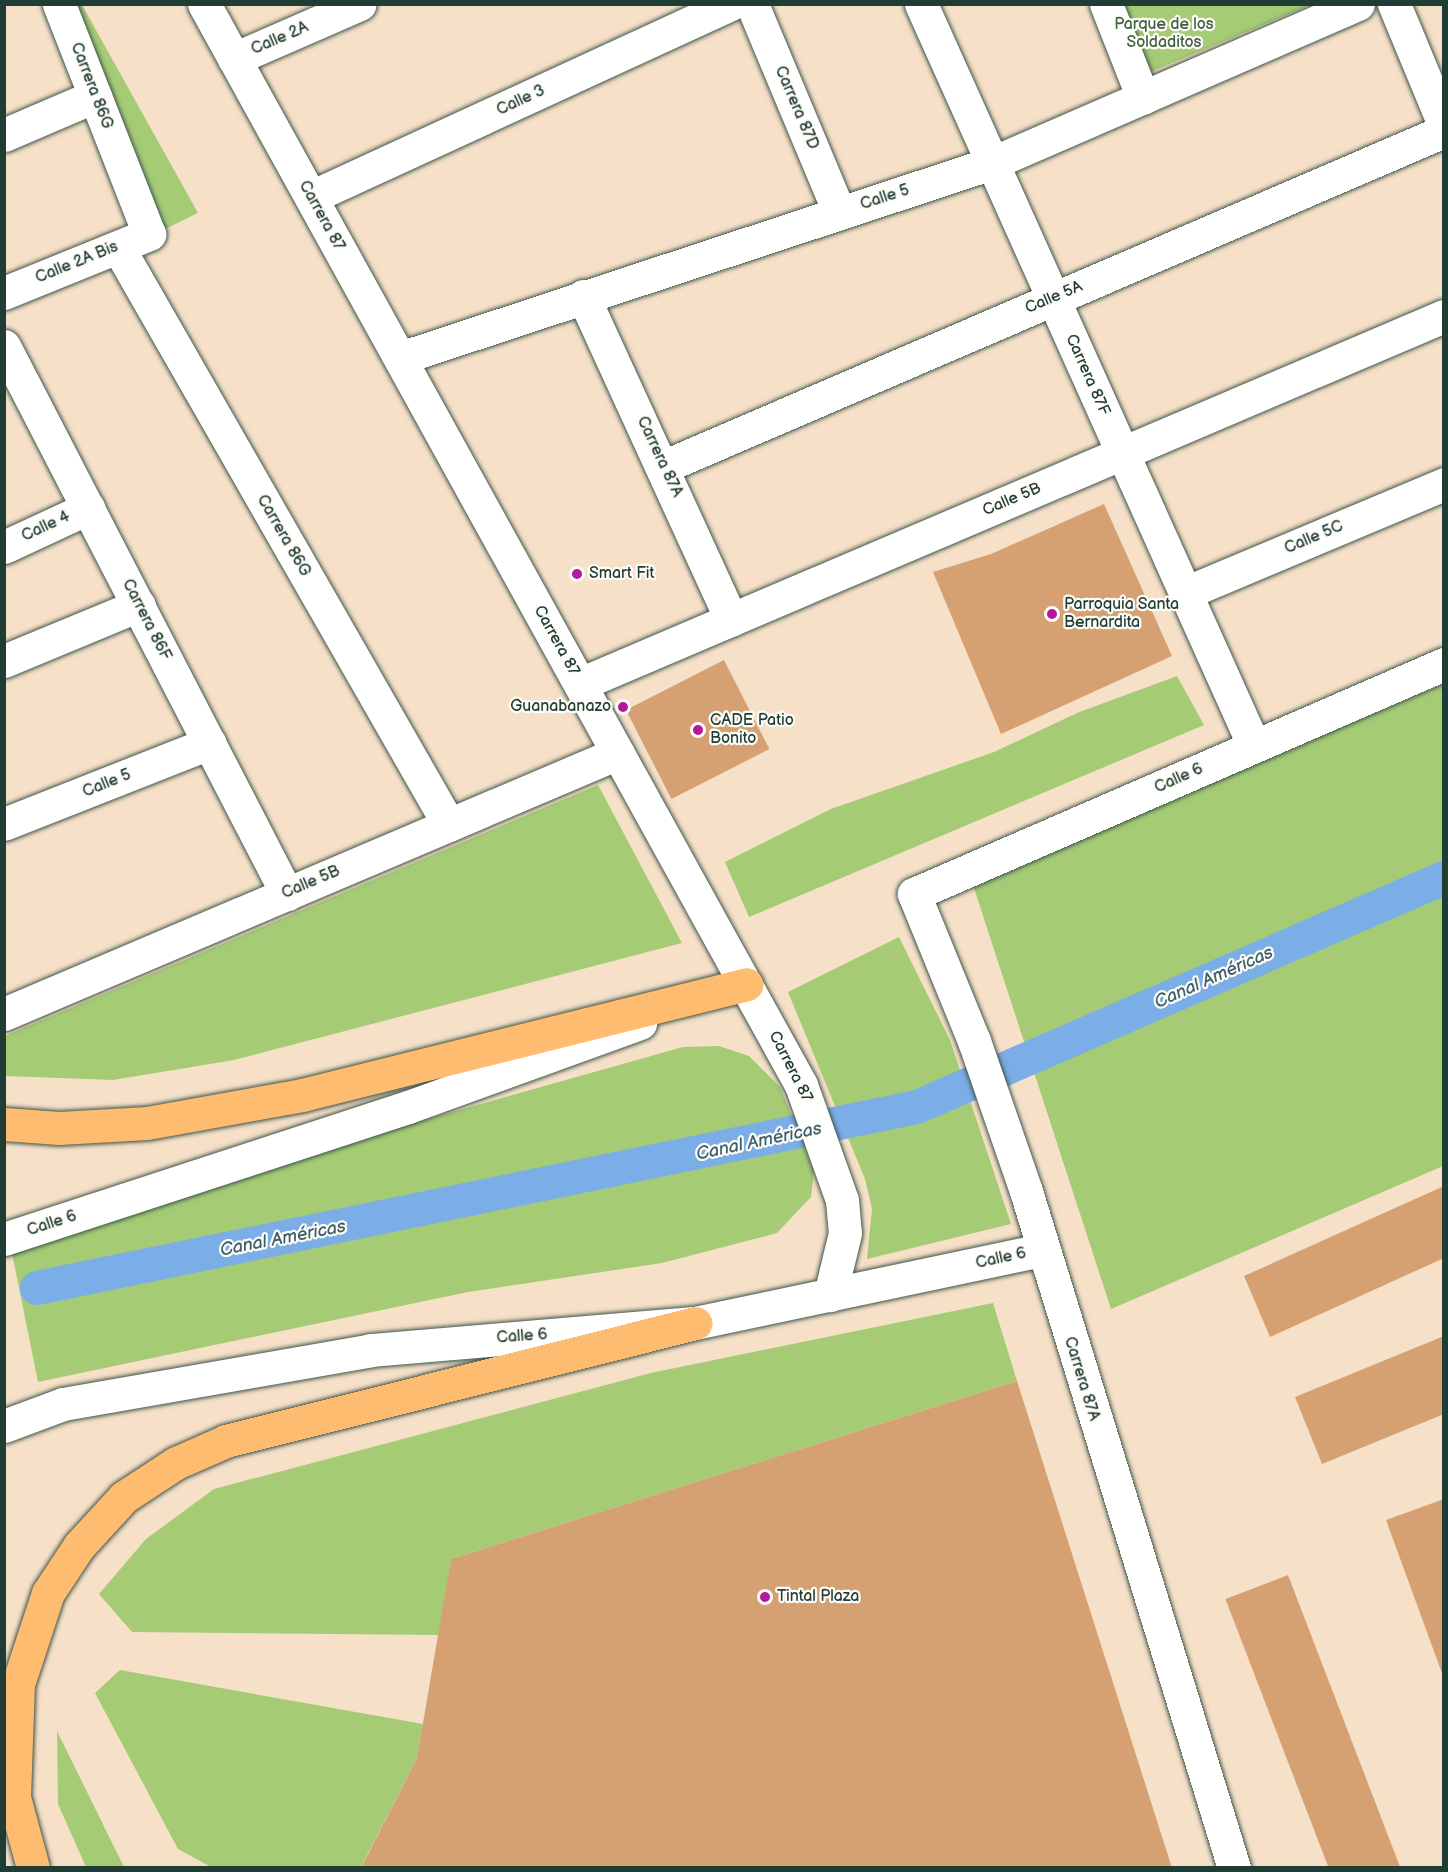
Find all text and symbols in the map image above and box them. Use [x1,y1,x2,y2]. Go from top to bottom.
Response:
park label: Parque de los Soldaditos [1114,15,1214,53]
street label: Calle 2A [248,18,312,60]
street label: Carrera 86G [66,40,116,132]
street label: Carrera 87D [770,63,822,153]
street label: Calle 3 [494,82,548,120]
street label: Carrera 87 [294,178,348,254]
street label: Calle 5 [858,181,912,215]
street label: Calle 2A Bis [33,238,121,288]
street label: Calle 5A [1023,277,1085,319]
street label: Carrera 87F [1061,331,1113,419]
street label: Carrera 87A [632,414,686,500]
street label: Calle 5B [980,479,1044,521]
street label: Carrera 86G [252,492,314,580]
street label: Calle 4 [19,508,73,546]
street label: Calle 5C [1282,517,1346,559]
place label: Smart Fit [589,564,654,584]
marker: Smart Fit [570,567,584,581]
street label: Carrera 86F [117,576,175,664]
place label: Parroquia Santa Bernardita [1064,595,1179,633]
street label: Carrera 87 [529,603,583,679]
marker: Parroquia Santa Bernardita [1045,607,1059,621]
place label: Guanabanazo [510,697,611,717]
marker: Guanabanazo [616,700,630,714]
place label: CADE Patio Bonito [710,711,794,749]
marker: CADE Patio Bonito [691,723,705,737]
street label: Calle 6 [1152,760,1206,798]
street label: Calle 5 [80,766,134,802]
street label: Calle 5B [279,862,343,904]
water label: Canal Américas [1151,942,1277,1014]
street label: Carrera 87 [764,1028,816,1106]
water label: Canal Américas [694,1118,824,1166]
street label: Calle 6 [25,1207,79,1241]
water label: Canal Américas [218,1216,348,1262]
street label: Calle 6 [974,1244,1028,1274]
street label: Calle 6 [496,1326,548,1348]
street label: Carrera 87A [1059,1335,1103,1423]
place label: Tintal Plaza [777,1587,859,1607]
marker: Tintal Plaza [758,1590,772,1604]

